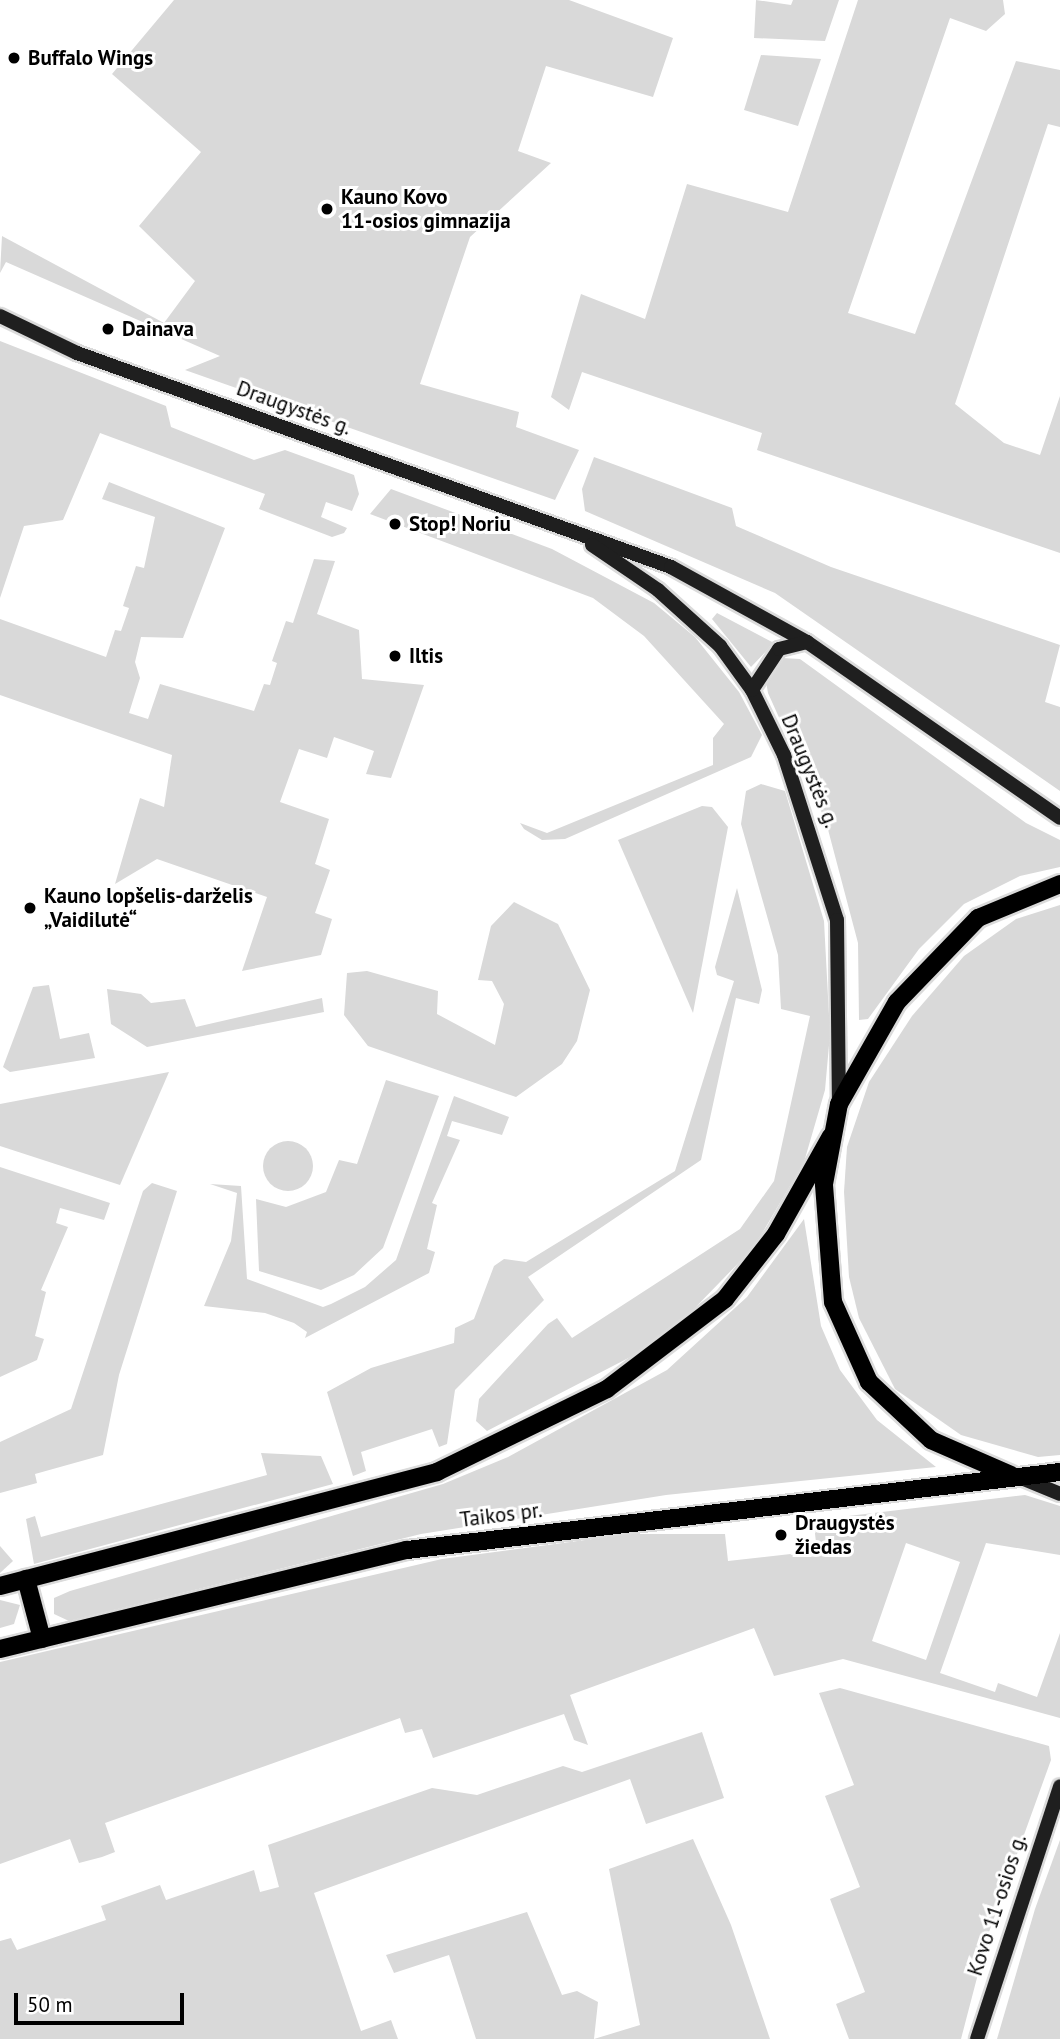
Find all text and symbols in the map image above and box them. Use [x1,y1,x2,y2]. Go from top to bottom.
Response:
place label: Buffalo Wings [28,45,154,71]
marker: Buffalo Wings [6,50,22,66]
place label: Kauno Kovo 11-osios gimnazija [341,184,511,234]
marker: Kauno Kovo 11-osios gimnazija [319,201,335,217]
place label: Dainava [122,316,194,342]
marker: Dainava [100,321,116,337]
street label: Draugystės g. [233,376,355,440]
place label: Stop! Noriu [409,511,511,537]
marker: Stop! Noriu [387,516,403,532]
place label: Iltis [409,643,443,669]
marker: Iltis [387,648,403,664]
street label: Draugystės g. [776,711,844,831]
place label: Kauno lopšelis-darželis „Vaidilutė“ [44,883,253,933]
marker: Kauno lopšelis-darželis „Vaidilutė“ [22,900,38,916]
street label: Taikos pr. [458,1497,544,1533]
place label: Draugystės žiedas [795,1510,895,1560]
marker: Draugystės žiedas [773,1527,789,1543]
street label: Kovo 11-osios g. [962,1831,1032,1979]
scale bar [18,1980,187,2024]
text: 50 m [27,1991,73,2018]

